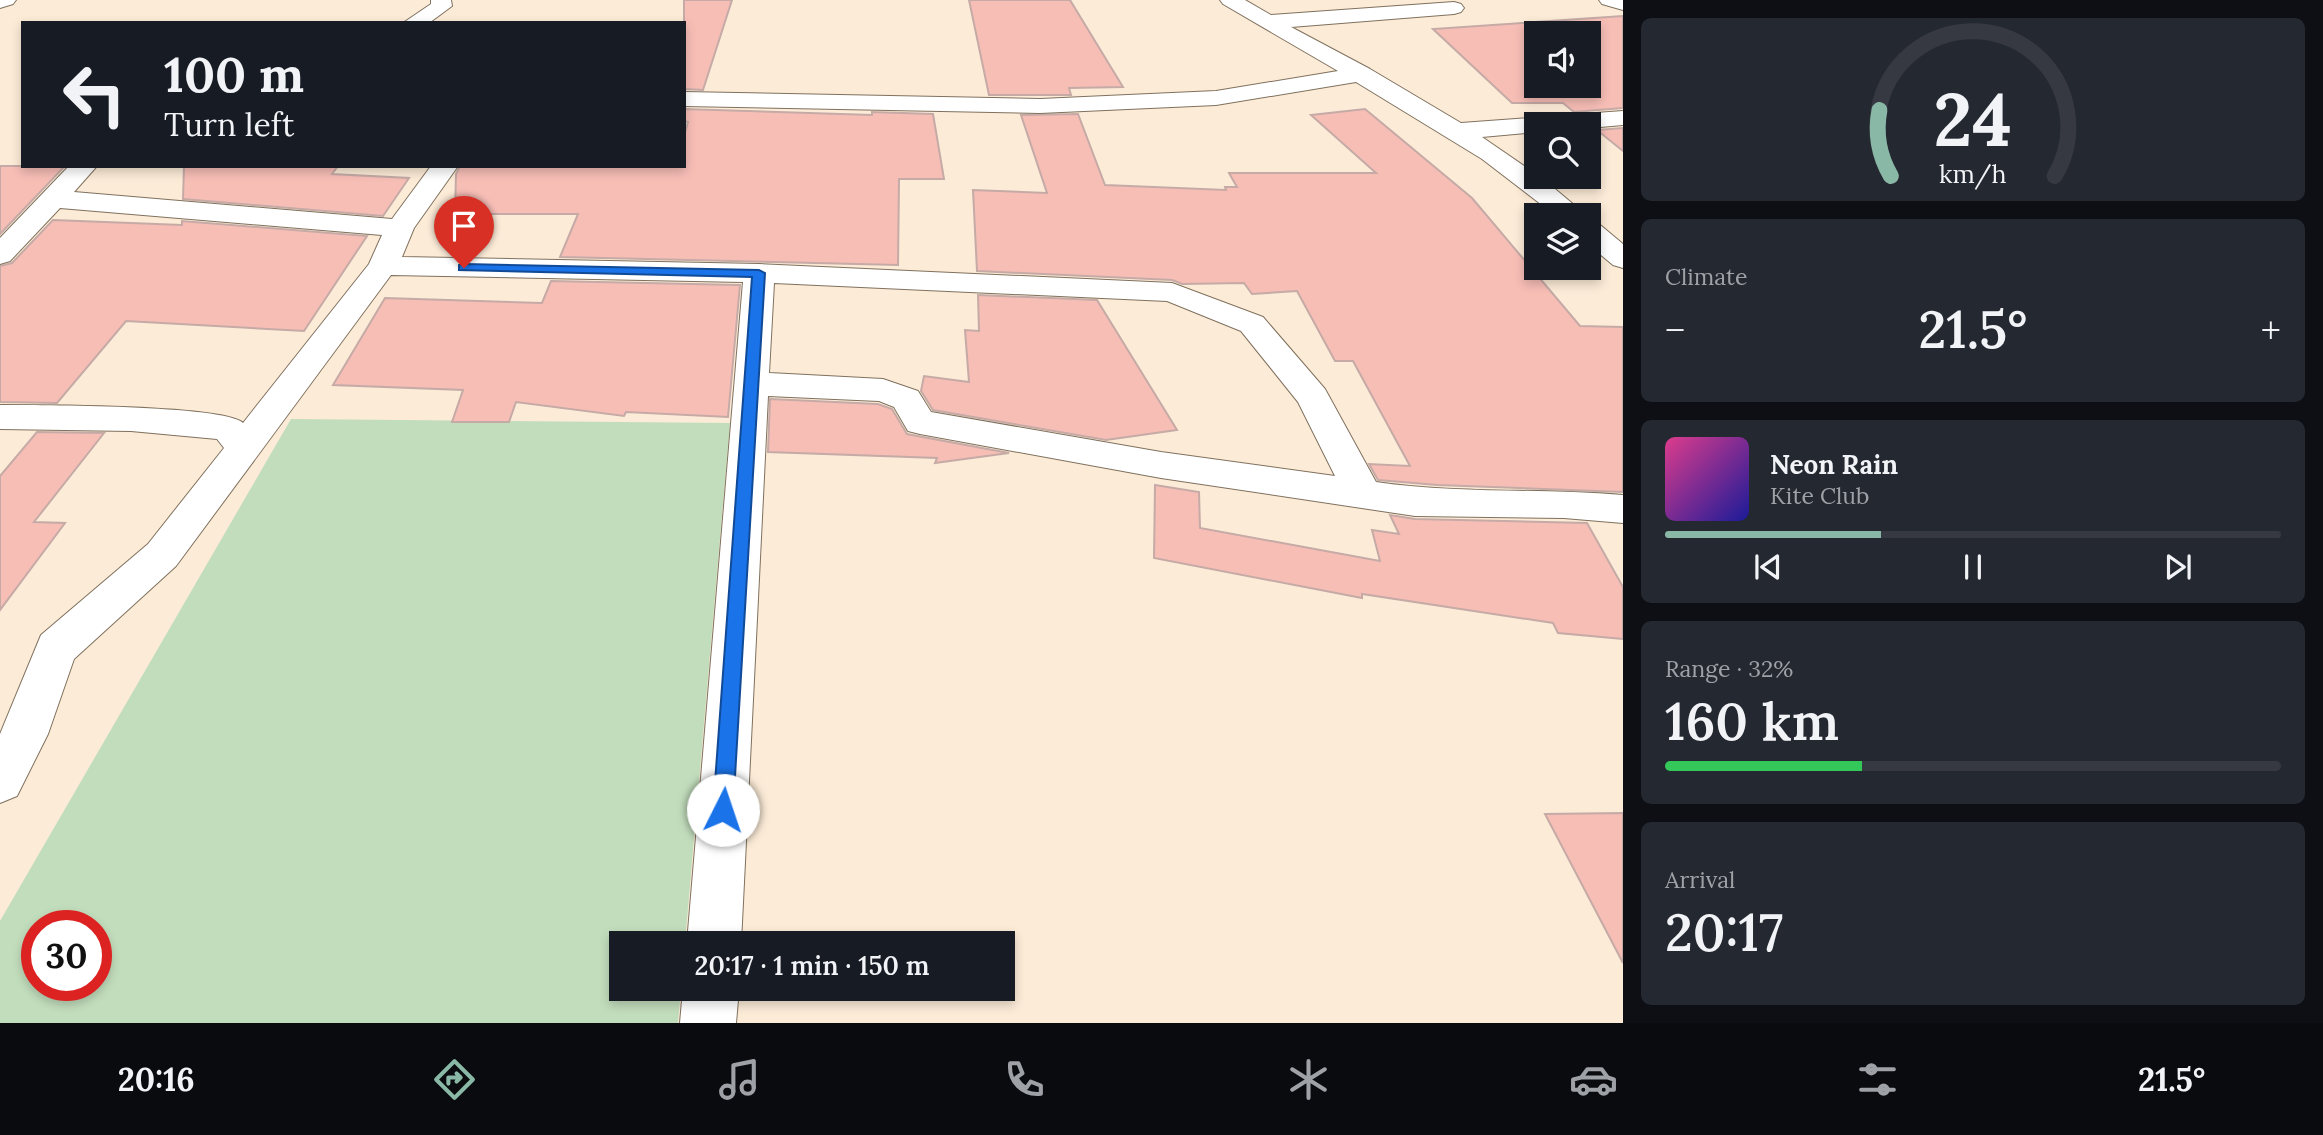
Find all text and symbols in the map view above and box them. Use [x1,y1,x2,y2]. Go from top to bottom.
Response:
map controls [1524,21,1601,280]
button: sound [1524,21,1601,98]
text: 100 m [164,43,304,105]
icon: left [49,49,140,140]
text: 24 [1934,73,2012,166]
text: Turn left [164,104,294,145]
button: search [1524,112,1601,189]
text: km/h [1939,157,2007,189]
pin [434,196,494,268]
button: layers [1524,203,1601,280]
icon: arrive [445,207,483,245]
text: Climate [1665,262,1747,291]
text: 21.5° [1919,296,2027,362]
text: − [1665,306,1685,354]
text: + [2261,306,2281,354]
text: Neon Rain [1770,448,1898,481]
text: Kite Club [1770,481,1869,510]
icon: previous [1749,548,1787,586]
icon: pause [1954,548,1992,586]
icon: next [2159,548,2197,586]
text: Range · 32% [1665,654,1793,683]
text: 160 km [1665,688,1839,754]
position arrow [686,773,760,847]
text: Arrival [1665,865,1735,894]
text: 20:17 [1665,899,1783,965]
speed limit sign: 30 [21,910,112,1001]
text: 20:17 · 1 min · 150 m [695,949,930,982]
icon: directions [430,1055,479,1104]
icon: music [715,1055,764,1104]
icon: phone [1000,1055,1049,1104]
icon: climate [1284,1055,1333,1104]
icon: car [1569,1055,1618,1104]
icon: filters [1853,1055,1902,1104]
text: 20:16 [118,1059,195,1100]
text: 21.5° [2138,1059,2205,1100]

